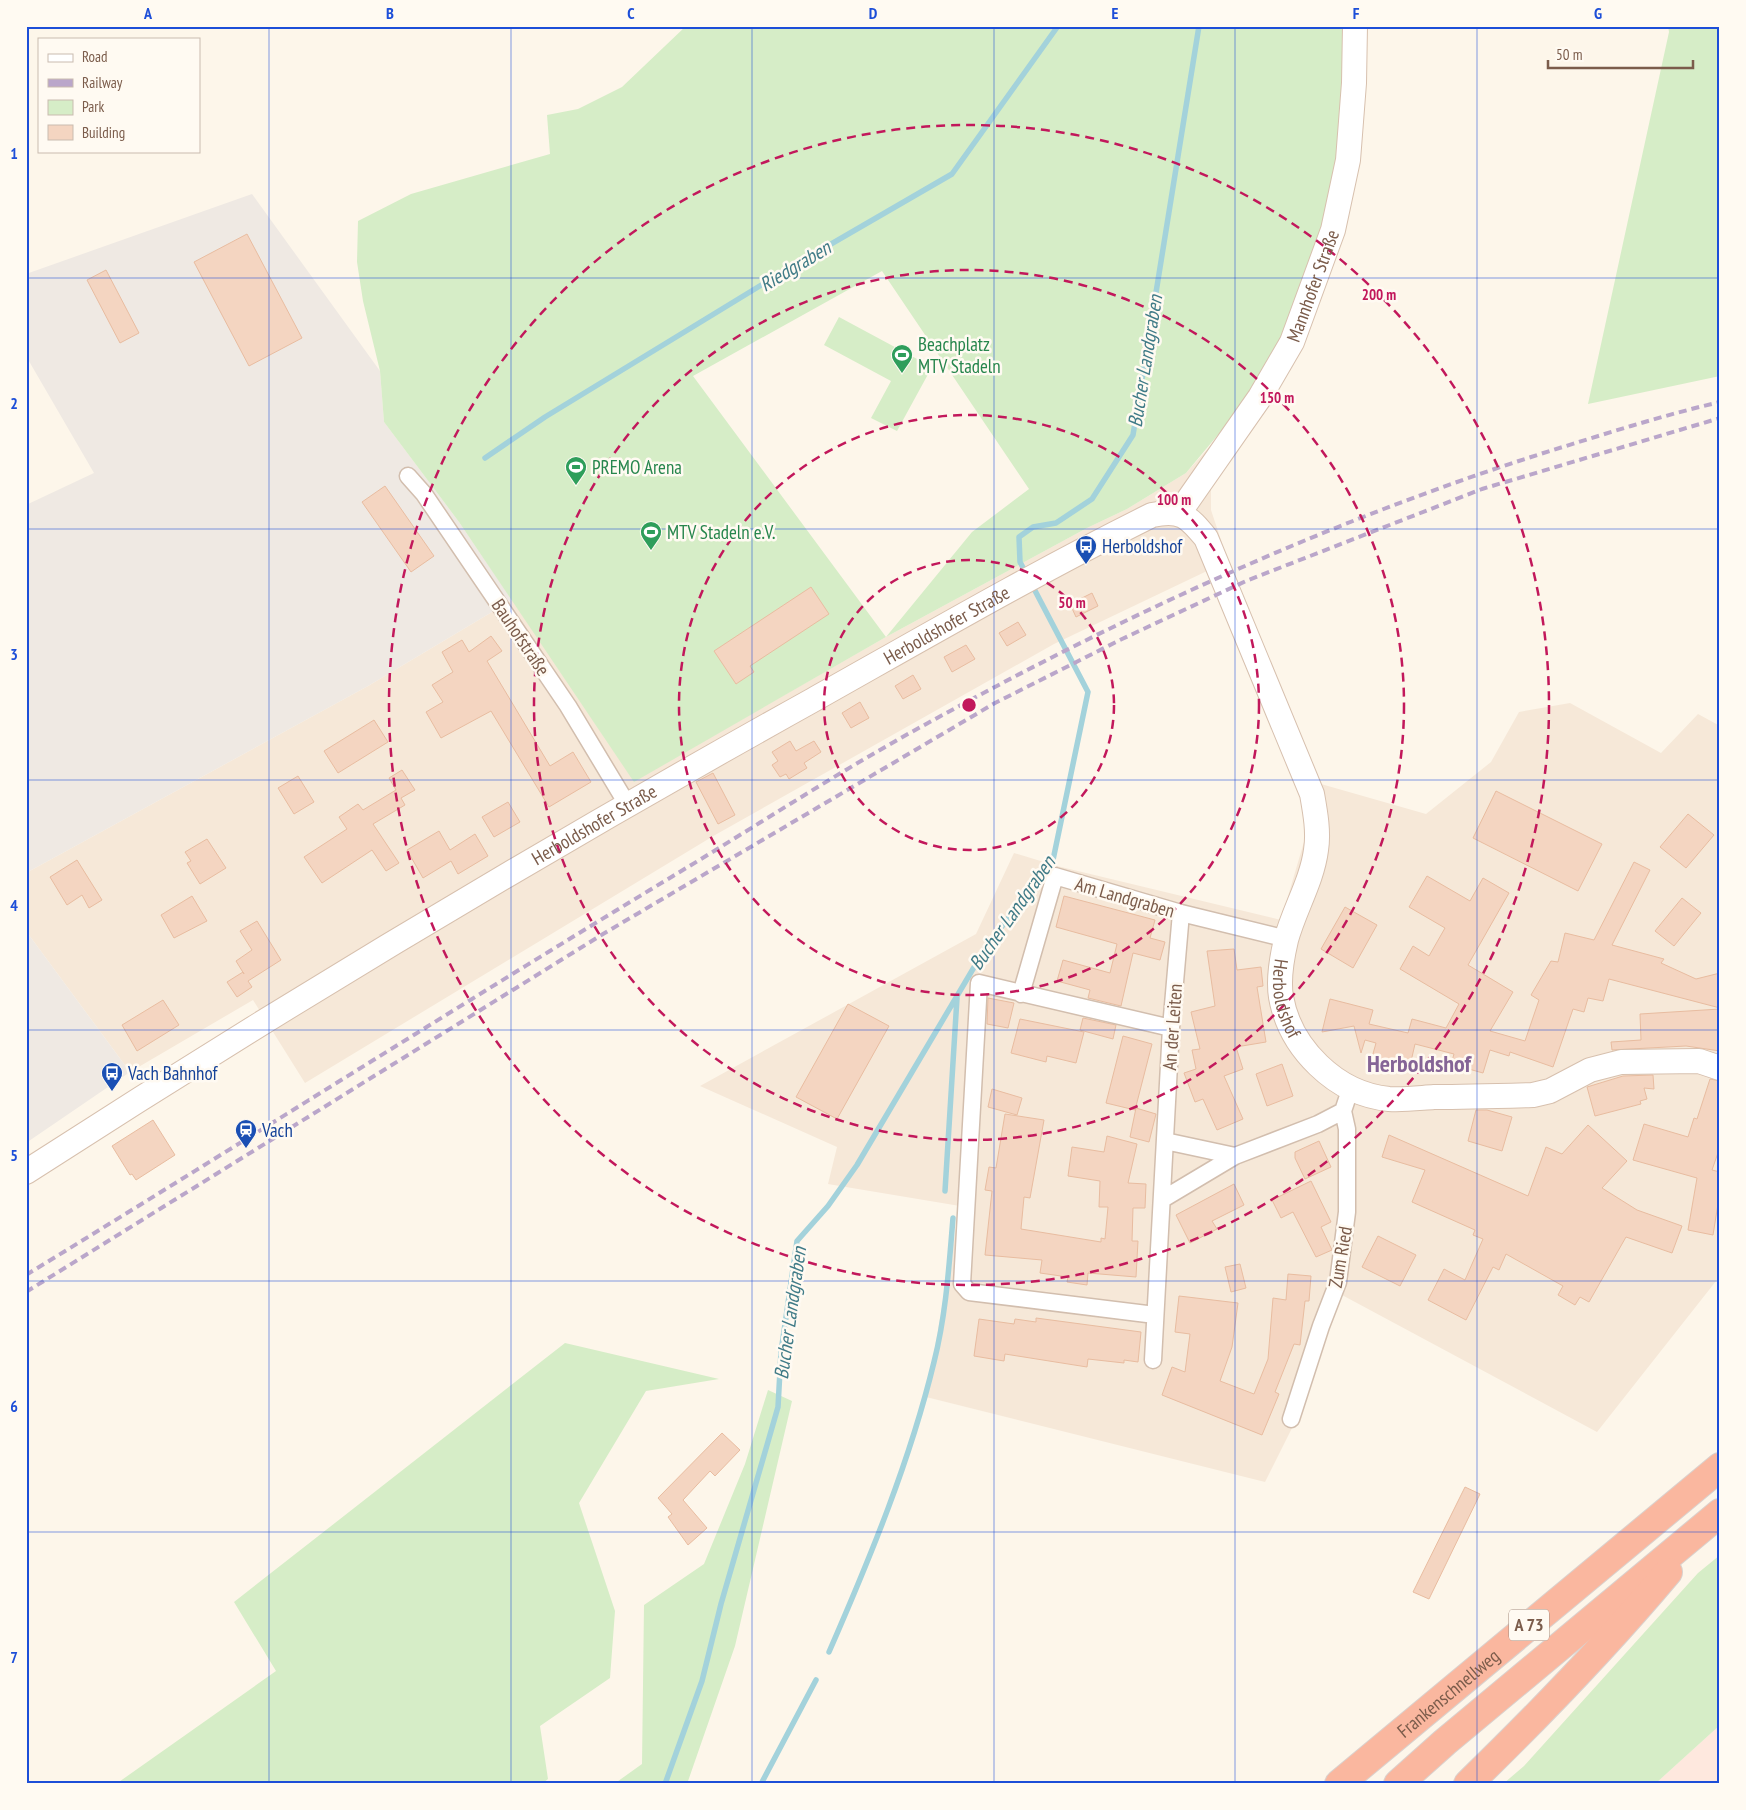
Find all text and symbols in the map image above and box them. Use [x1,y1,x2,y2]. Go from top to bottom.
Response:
text: A [143,3,153,23]
text: B [386,3,394,23]
text: C [627,3,635,23]
text: D [869,3,878,23]
text: E [1112,3,1119,23]
text: F [1353,3,1360,23]
text: G [1594,3,1602,23]
legend [38,38,200,152]
scale bar [1548,38,1694,70]
text: 50 m [1556,45,1582,64]
text: Road [82,47,108,66]
text: Railway [82,73,123,92]
text: Park [82,97,104,116]
text: Building [82,123,125,142]
text: 1 [10,143,18,163]
street label: Mannhofer Straße [1281,226,1344,345]
water label: Riedgraben [755,234,836,297]
text: 200 m [1362,285,1396,304]
water label: Bucher Landgraben [1122,292,1168,429]
place label: Beachplatz MTV Stadeln [918,332,1001,378]
sports icon: Beachplatz MTV Stadeln [890,343,914,374]
text: 150 m [1260,388,1294,407]
text: 2 [10,393,18,413]
sports icon: PREMO Arena [564,455,588,486]
place label: PREMO Arena [592,455,682,479]
text: 100 m [1157,490,1191,509]
sports icon: MTV Stadeln e.V. [639,520,663,551]
place label: MTV Stadeln e.V. [667,520,775,544]
bus stop icon: Herboldshof [1074,534,1098,565]
place label: Herboldshof [1102,534,1183,558]
street label: Herboldshofer Straße [879,580,1014,670]
text: 50 m [1058,593,1086,612]
street label: Bauhofstraße [487,594,556,680]
text: 3 [10,644,18,664]
centre of rings [960,696,978,714]
street label: Herboldshofer Straße [527,779,661,870]
water label: Bucher Landgraben [963,850,1062,975]
street label: Am Landgraben [1072,871,1178,923]
text: 4 [10,895,18,915]
street label: Herboldshof [1268,958,1307,1043]
street label: An der Leiten [1157,983,1187,1071]
district label: Herboldshof [1367,1048,1473,1079]
bus stop icon: Vach Bahnhof [100,1061,124,1092]
place label: Vach Bahnhof [127,1061,218,1085]
station icon: Vach [234,1118,258,1149]
place label: Vach [261,1118,293,1142]
text: 5 [10,1145,18,1165]
street label: Zum Ried [1323,1224,1357,1290]
water label: Bucher Landgraben [768,1244,812,1381]
text: 6 [10,1396,18,1416]
road number: A 73 [1509,1610,1549,1640]
street label: Frankenschnellweg [1392,1644,1504,1743]
text: 7 [10,1647,18,1667]

